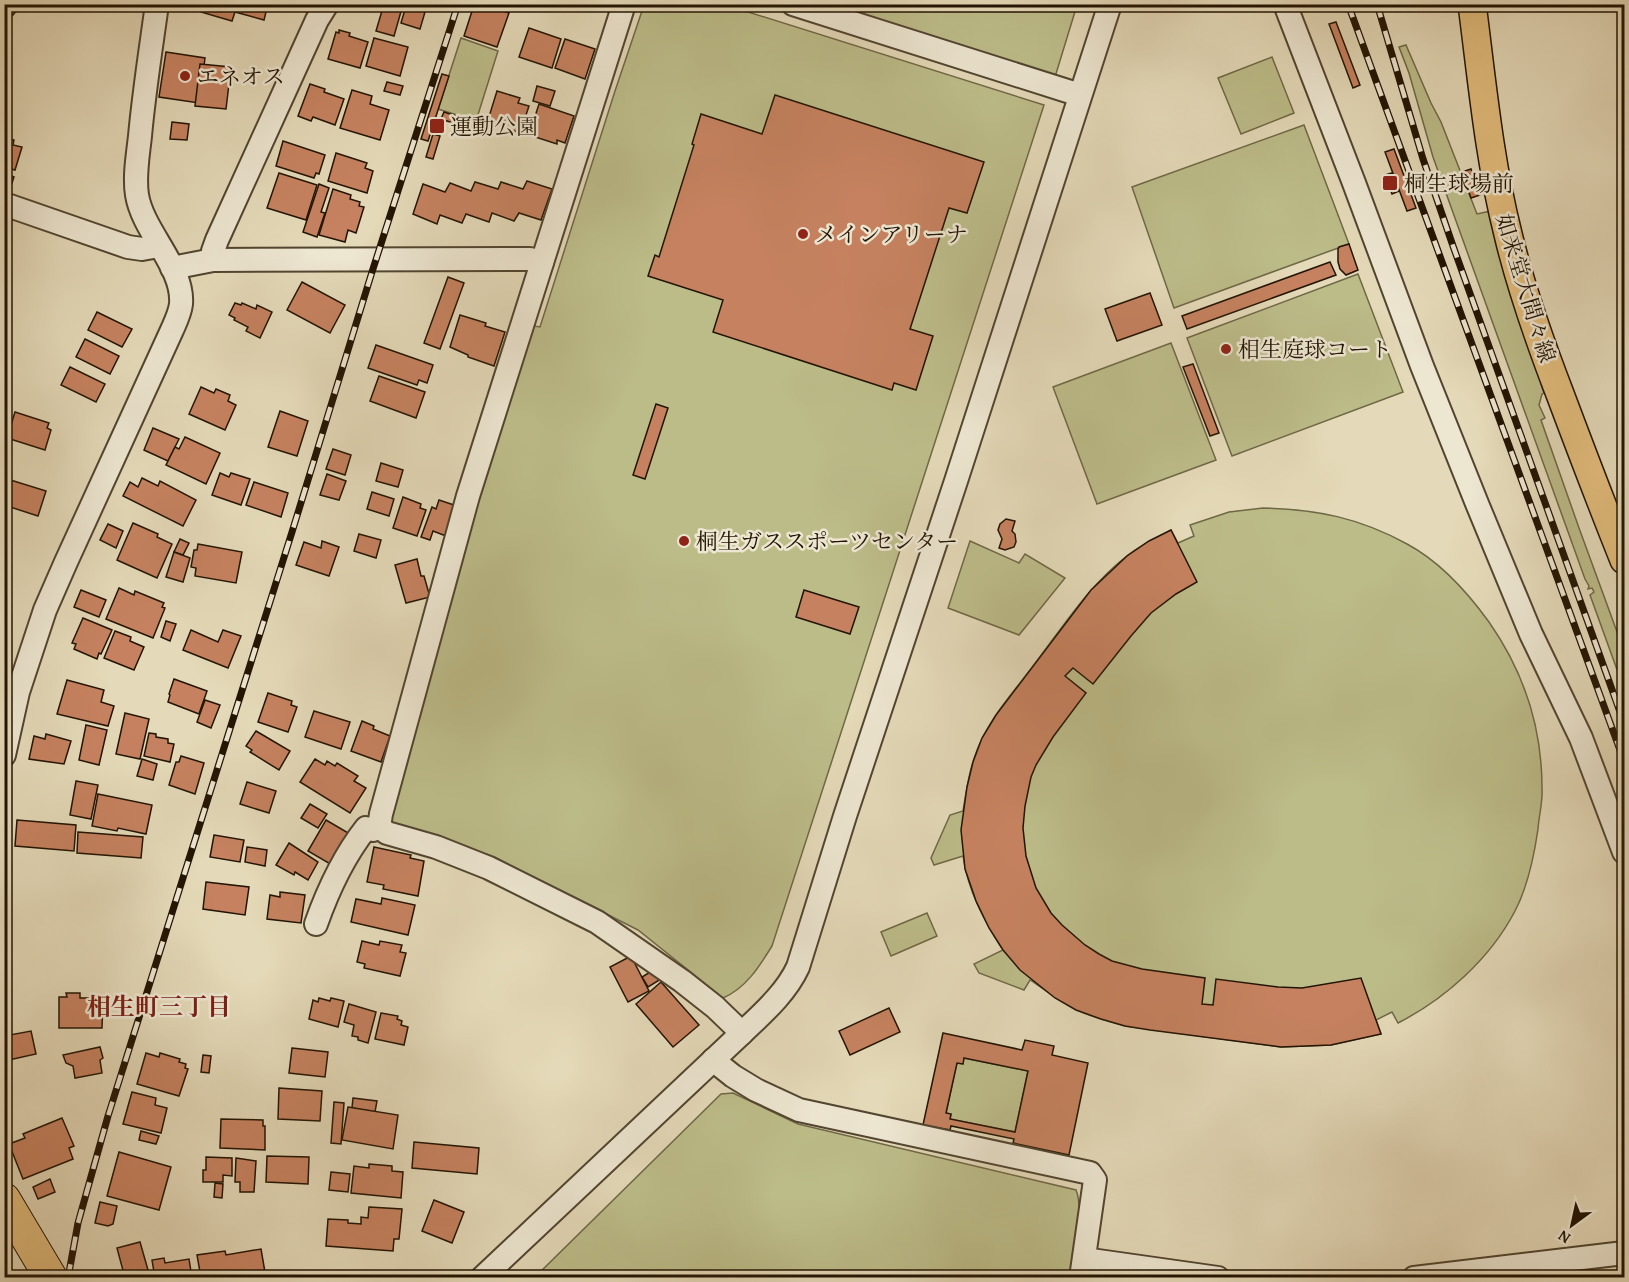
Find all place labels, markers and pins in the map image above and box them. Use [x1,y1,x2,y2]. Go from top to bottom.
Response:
place label: エネオス [197,60,285,92]
marker: エネオス [178,69,192,83]
place label: 運動公園 [450,110,538,142]
marker: 運動公園 [428,117,446,135]
place label: 桐生球場前 [1404,167,1514,199]
marker: 桐生球場前 [1381,174,1399,192]
place label: メインアリーナ [815,218,968,250]
marker: メインアリーナ [796,227,810,241]
place label: 相生庭球コート [1238,333,1392,365]
marker: 相生庭球コート [1219,342,1233,356]
place label: 桐生ガススポーツセンター [696,525,958,557]
marker: 桐生ガススポーツセンター [677,534,691,548]

